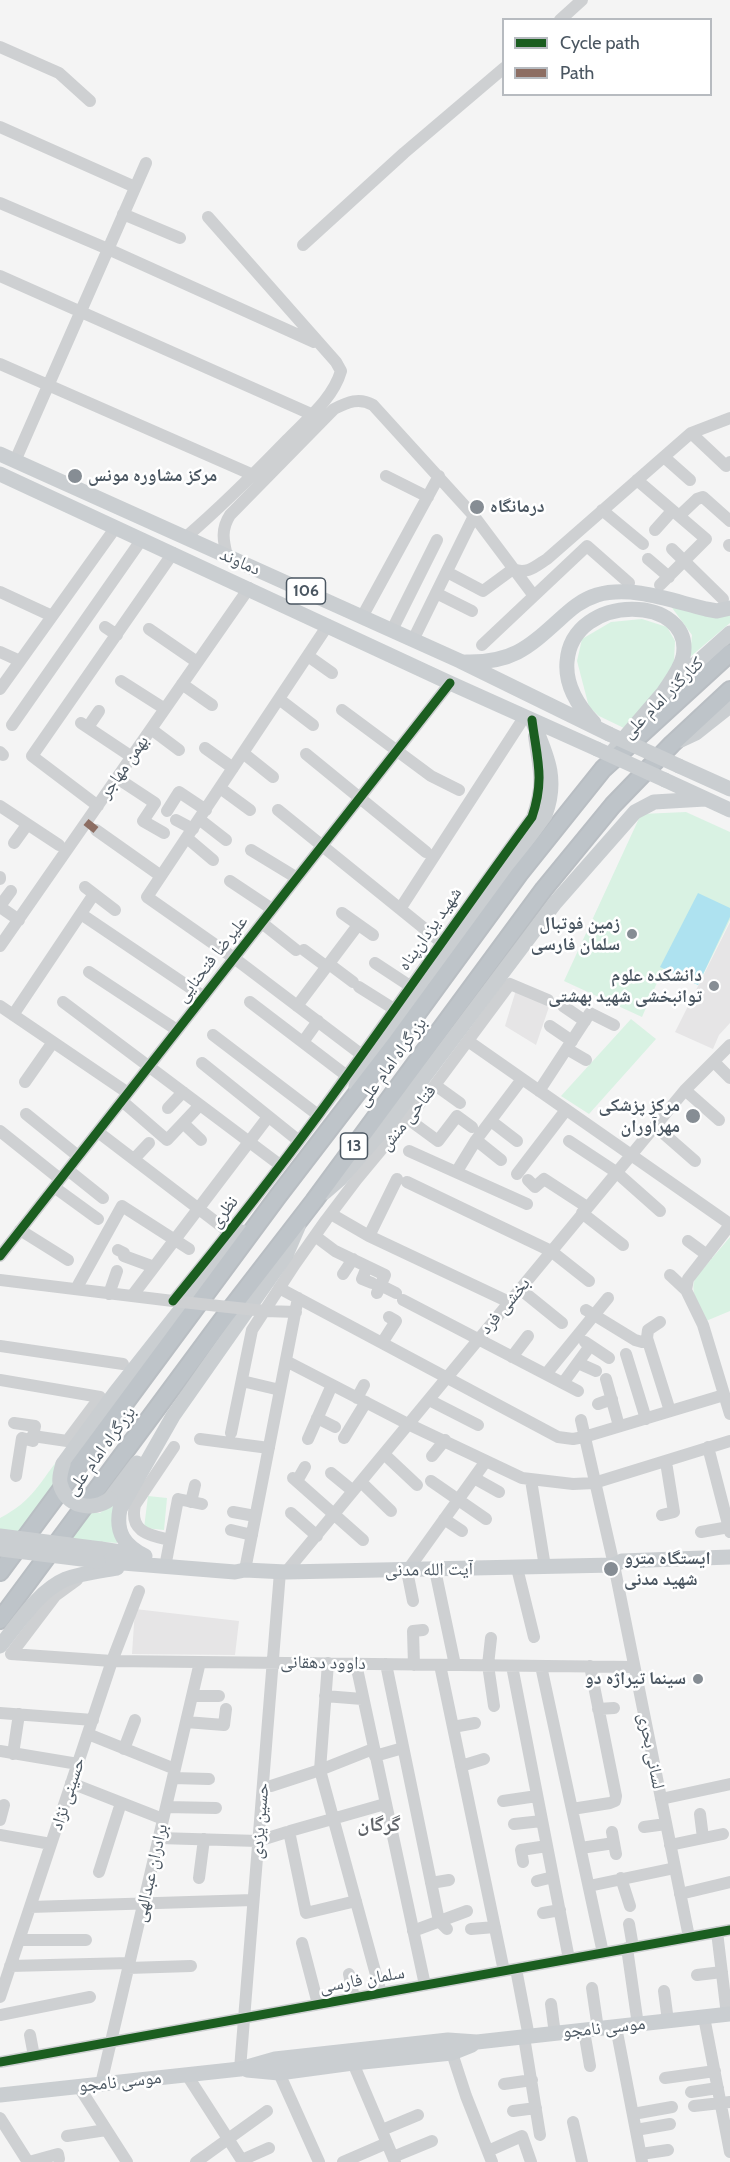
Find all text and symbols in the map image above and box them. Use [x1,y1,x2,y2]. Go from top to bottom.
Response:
legend [502,18,712,96]
text: Cycle path [560,32,640,54]
text: Path [560,62,594,84]
place label: مرکز مشاوره مونس [88,465,217,487]
marker: مرکز مشاوره مونس [66,467,84,485]
place label: درمانگاه [490,496,545,518]
marker: درمانگاه [468,498,486,516]
street label: دماوند [216,544,264,580]
road number: 106 [286,578,326,604]
street label: کنارگذر امام علی [618,653,708,743]
street label: بهمن مهاجر [94,731,154,803]
street label: شهید یزدان‌پناه [393,883,467,975]
street label: علیرضا فتحنایی [171,911,253,1007]
place label: زمین فوتبال سلمان فارسی [531,913,620,956]
marker: زمین فوتبال سلمان فارسی [625,927,639,941]
place label: دانشکده علوم توانبخشی شهید بهشتی [548,965,702,1008]
marker: دانشکده علوم توانبخشی شهید بهشتی [707,979,721,993]
street label: بزرگراه امام علی [352,1013,432,1111]
street label: فتاحی منش [375,1081,441,1155]
place label: مرکز پزشکی مهرآوران [599,1095,680,1138]
marker: مرکز پزشکی مهرآوران [684,1107,702,1125]
road number: 13 [340,1133,368,1159]
street label: نظری [205,1192,243,1232]
street label: بخشی فرد [475,1273,535,1339]
street label: بزرگراه امام علی [61,1402,141,1500]
place label: ایستگاه مترو شهید مدنی [624,1548,711,1590]
street label: آیت الله مدنی [385,1558,473,1582]
marker: ایستگاه مترو شهید مدنی [602,1560,620,1578]
street label: داوود دهقانی [280,1651,366,1675]
place label: سینما تیراژه دو [585,1668,686,1690]
marker: سینما تیراژه دو [691,1672,705,1686]
street label: لسانی بحری [633,1711,669,1791]
street label: حسینی نژاد [46,1755,90,1833]
street label: حسین یزدی [246,1782,274,1860]
district label: گرگان [357,1813,401,1837]
street label: برادران عبدالهی [129,1822,173,1924]
street label: سلمان فارسی [318,1962,406,1998]
street label: موسی نامجو [562,2013,646,2043]
street label: موسی نامجو [78,2067,162,2097]

